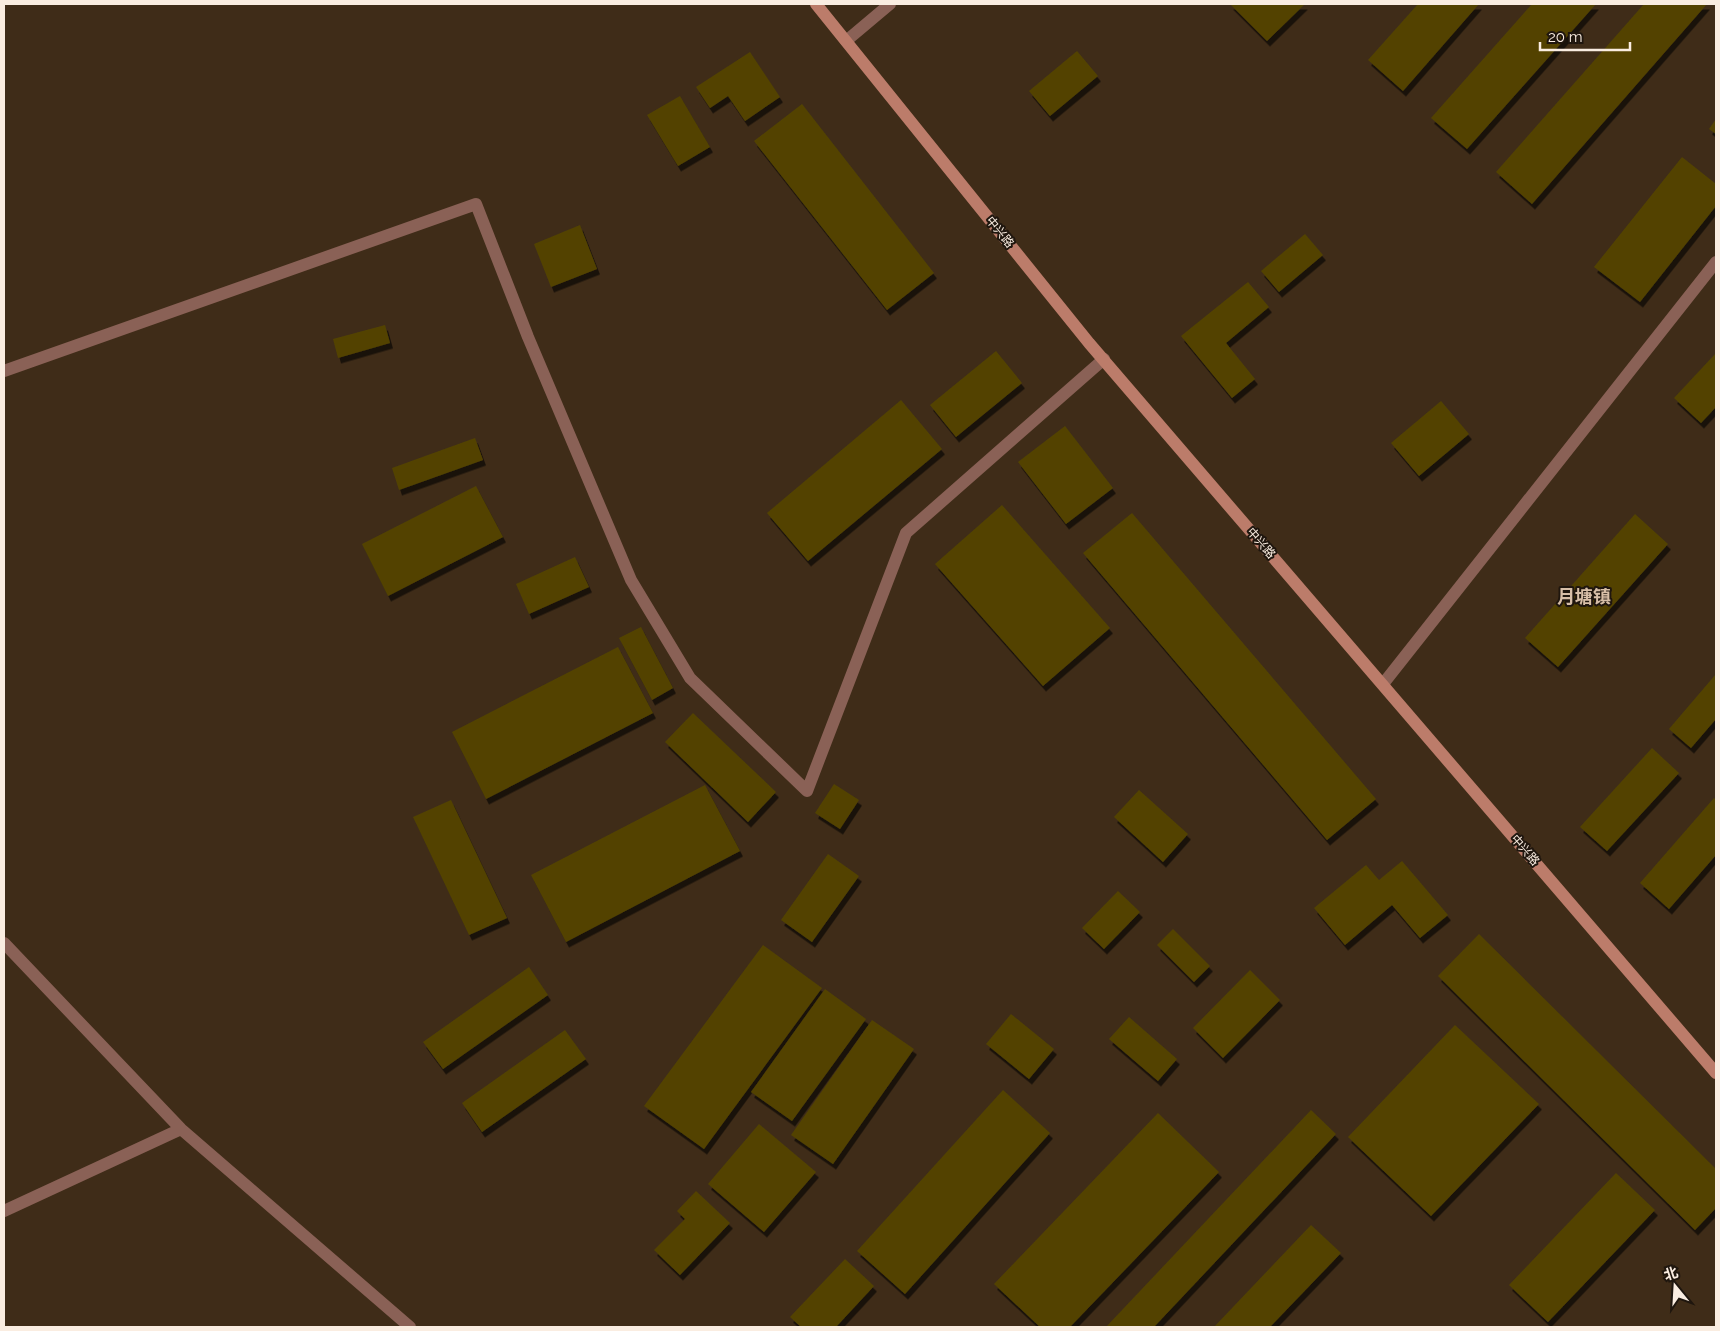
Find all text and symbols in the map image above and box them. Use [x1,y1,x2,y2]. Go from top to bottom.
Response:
scale bar [1540,20,1630,52]
text: 20 m [1548,28,1583,46]
street label: 中兴路 [983,214,1017,250]
street label: 中兴路 [1244,525,1278,561]
district label: 月塘镇 [1557,586,1611,607]
street label: 中兴路 [1508,832,1542,868]
north arrow [1650,1261,1700,1311]
text: 北 [1662,1264,1680,1283]

